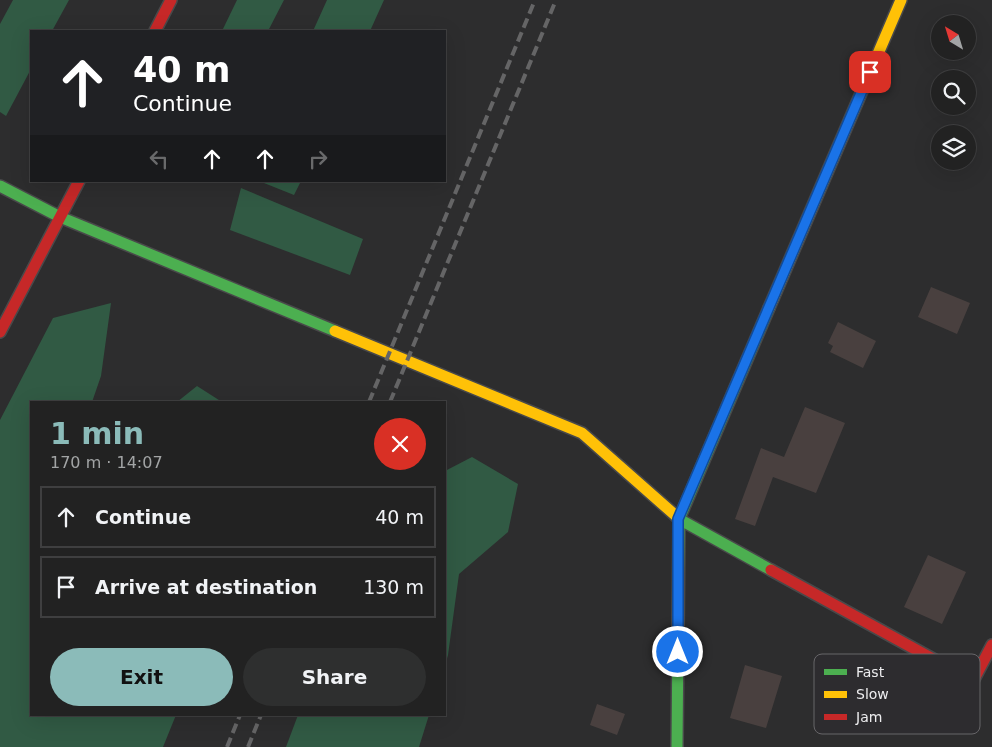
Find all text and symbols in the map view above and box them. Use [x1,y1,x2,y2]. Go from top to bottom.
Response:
north arrow [931,15,976,60]
map controls [931,15,976,170]
icon: ahead [50,50,115,115]
text: 40 m [133,50,230,90]
pin [849,51,891,93]
icon: arrive [856,58,884,86]
button: search [931,70,976,115]
text: Continue [133,91,232,116]
button: layers [931,125,976,170]
icon: left [145,145,173,173]
icon: ahead [198,145,226,173]
icon: ahead [251,145,279,173]
icon: right [304,145,332,173]
text: 1 min [50,416,144,451]
button: close [374,418,426,470]
text: 170 m · 14:07 [50,453,163,472]
icon: ahead [52,503,80,531]
text: Continue [95,506,191,528]
text: 40 m [375,506,424,528]
icon: arrive [52,573,80,601]
text: Arrive at destination [95,576,317,598]
text: 130 m [363,576,424,598]
position arrow [651,625,703,677]
button: Exit [50,648,233,706]
button: Share [243,648,426,706]
legend [814,654,980,734]
text: Fast [856,664,885,680]
text: Slow [856,686,889,702]
text: Jam [855,709,882,725]

